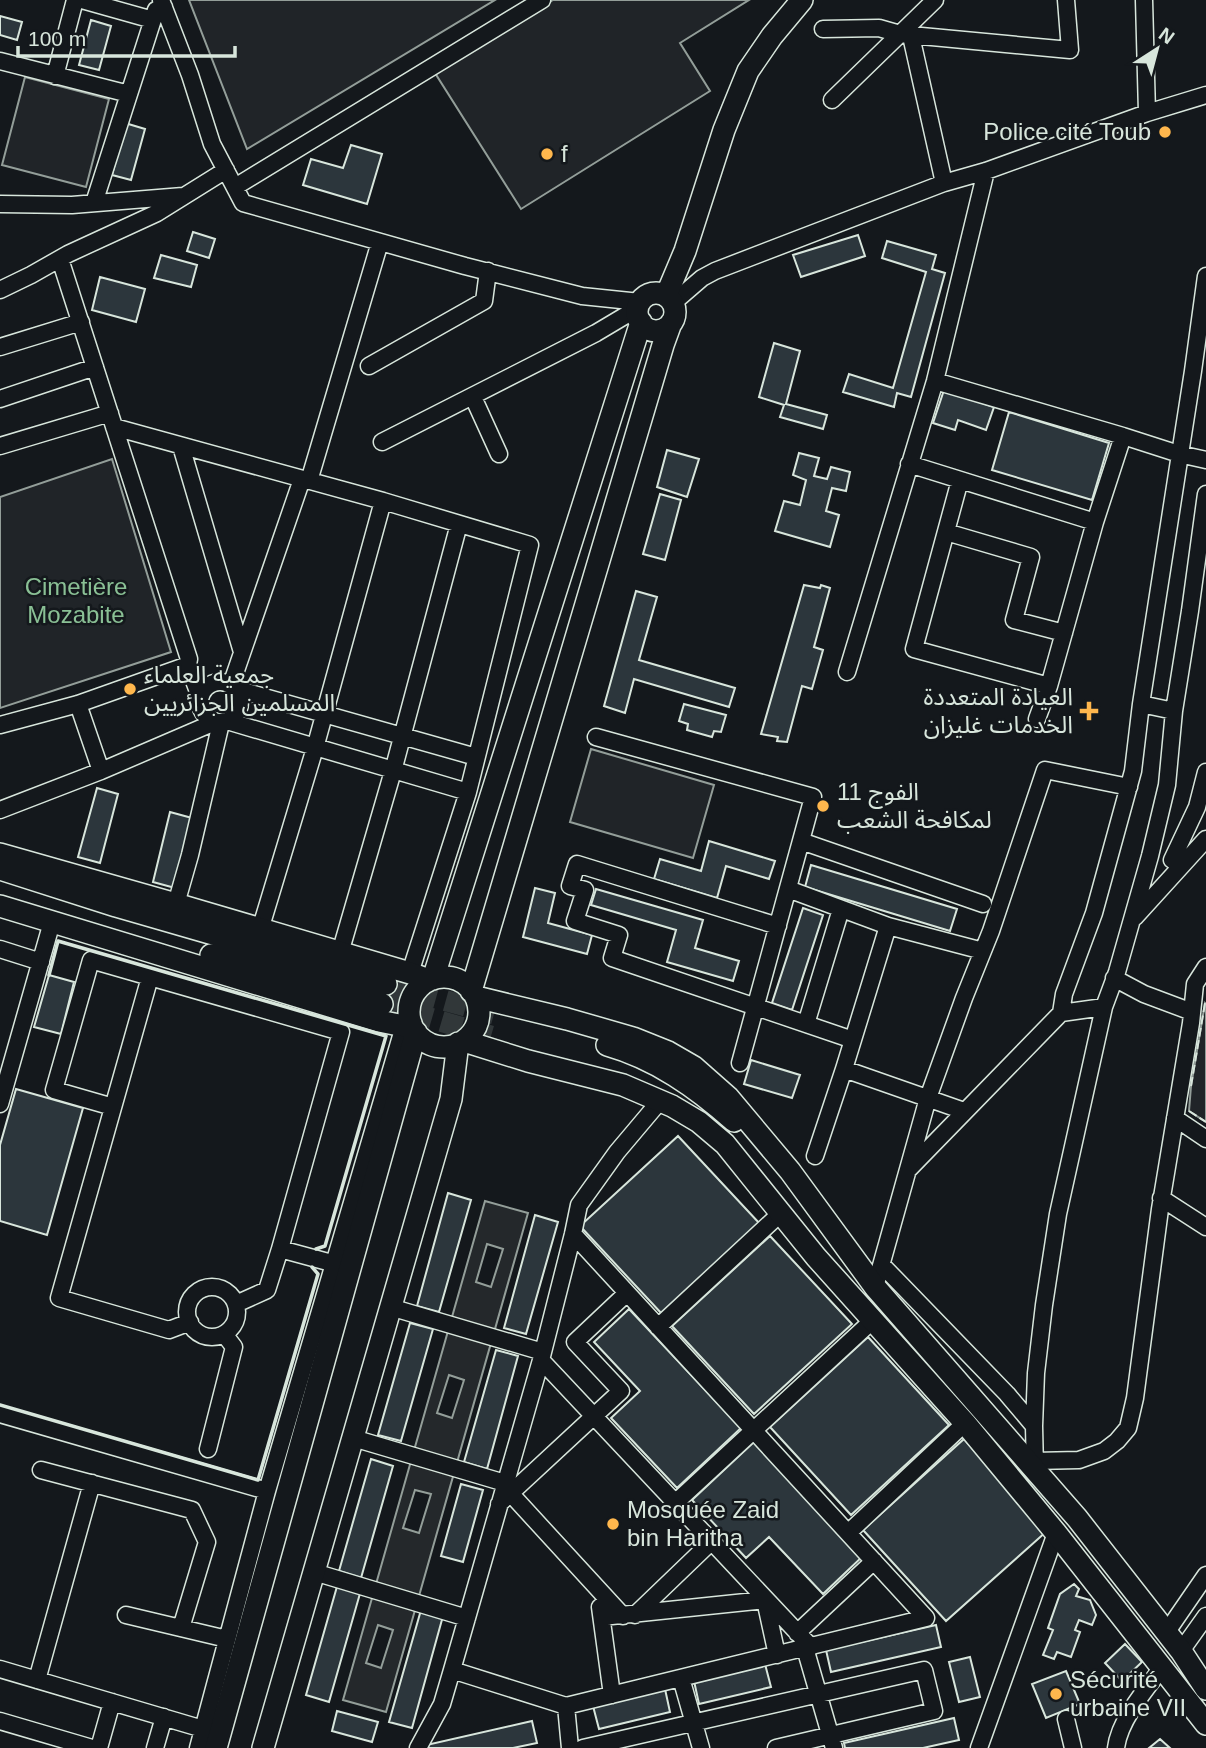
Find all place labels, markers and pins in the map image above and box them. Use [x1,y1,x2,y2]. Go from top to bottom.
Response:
place label: Police cité Toub [983,118,1151,145]
marker: Police cité Toub [1157,124,1173,140]
place label: f [561,140,568,167]
marker: f [539,146,555,162]
place label: جمعية العلماء المسلمين الجزائريين [144,661,335,717]
marker: جمعية العلماء المسلمين الجزائريين [122,681,138,697]
place label: العيادة المتعددة الخدمات غليزان [924,683,1073,739]
marker: العيادة المتعددة الخدمات غليزان [1079,701,1099,721]
place label: الفوج 11 لمكافحة الشعب [837,778,992,834]
marker: الفوج 11 لمكافحة الشعب [815,798,831,814]
place label: Mosquée Zaid bin Haritha [627,1496,779,1551]
marker: Mosquée Zaid bin Haritha [605,1516,621,1532]
place label: Sécurité urbaine VII [1070,1666,1186,1721]
marker: Sécurité urbaine VII [1048,1686,1064,1702]

